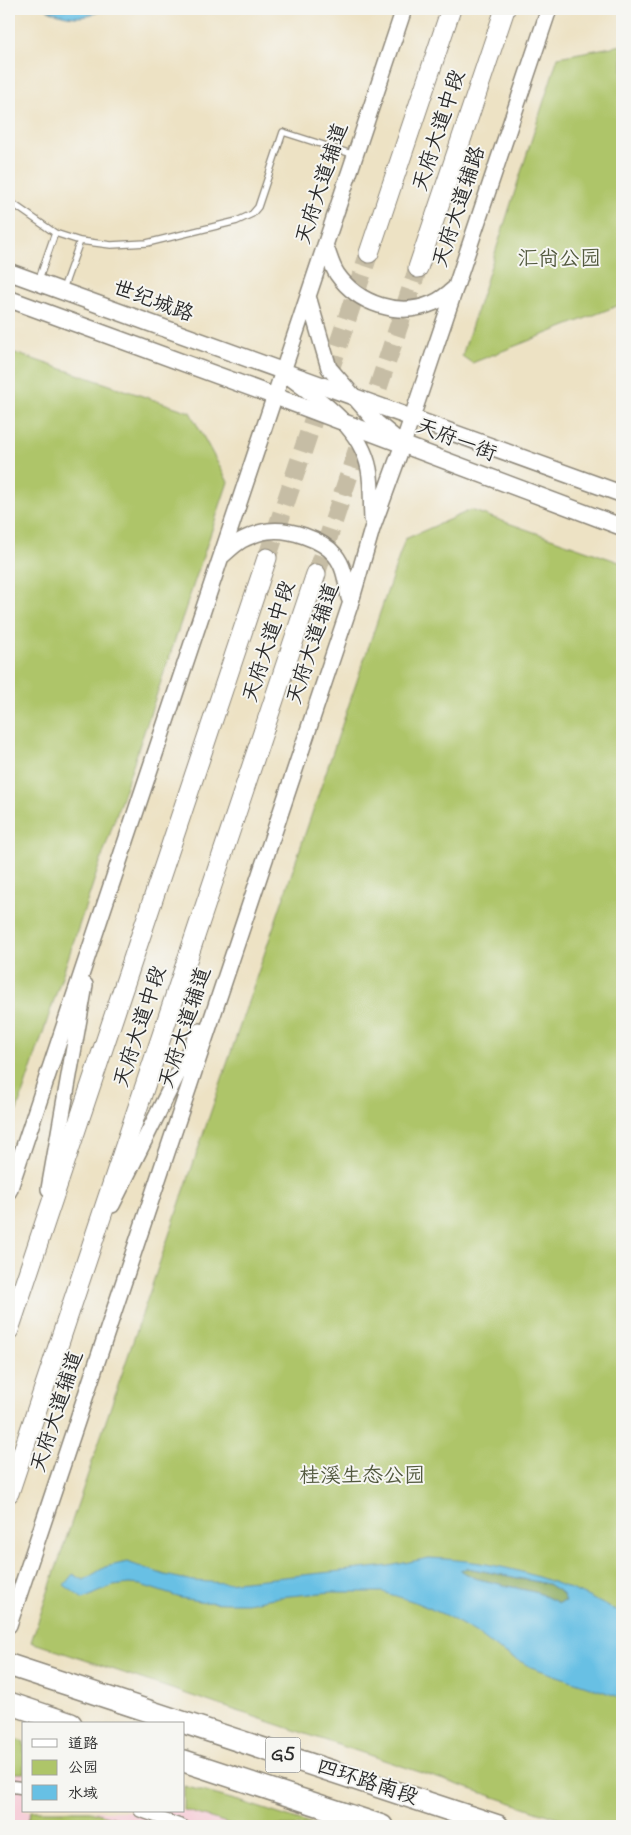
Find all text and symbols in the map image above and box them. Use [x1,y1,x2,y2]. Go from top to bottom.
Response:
street label: 天府大道中段 [406,66,474,196]
street label: 天府大道辅道 [289,119,357,249]
street label: 天府大道辅路 [426,142,494,272]
park label: 汇尚公园 [517,245,601,275]
street label: 世纪城路 [108,274,198,330]
street label: 天府一街 [411,412,501,470]
street label: 天府大道中段 [236,577,304,707]
street label: 天府大道辅道 [280,579,348,709]
street label: 天府大道中段 [107,962,175,1092]
street label: 天府大道辅道 [152,963,220,1093]
street label: 天府大道辅道 [24,1347,92,1477]
park label: 桂溪生态公园 [299,1462,425,1492]
legend [22,1722,185,1812]
text: 道路 [68,1733,98,1755]
road number: G5 [266,1738,300,1772]
street label: 四环路南段 [312,1753,422,1813]
text: 公园 [68,1757,98,1779]
text: 水域 [68,1783,98,1805]

